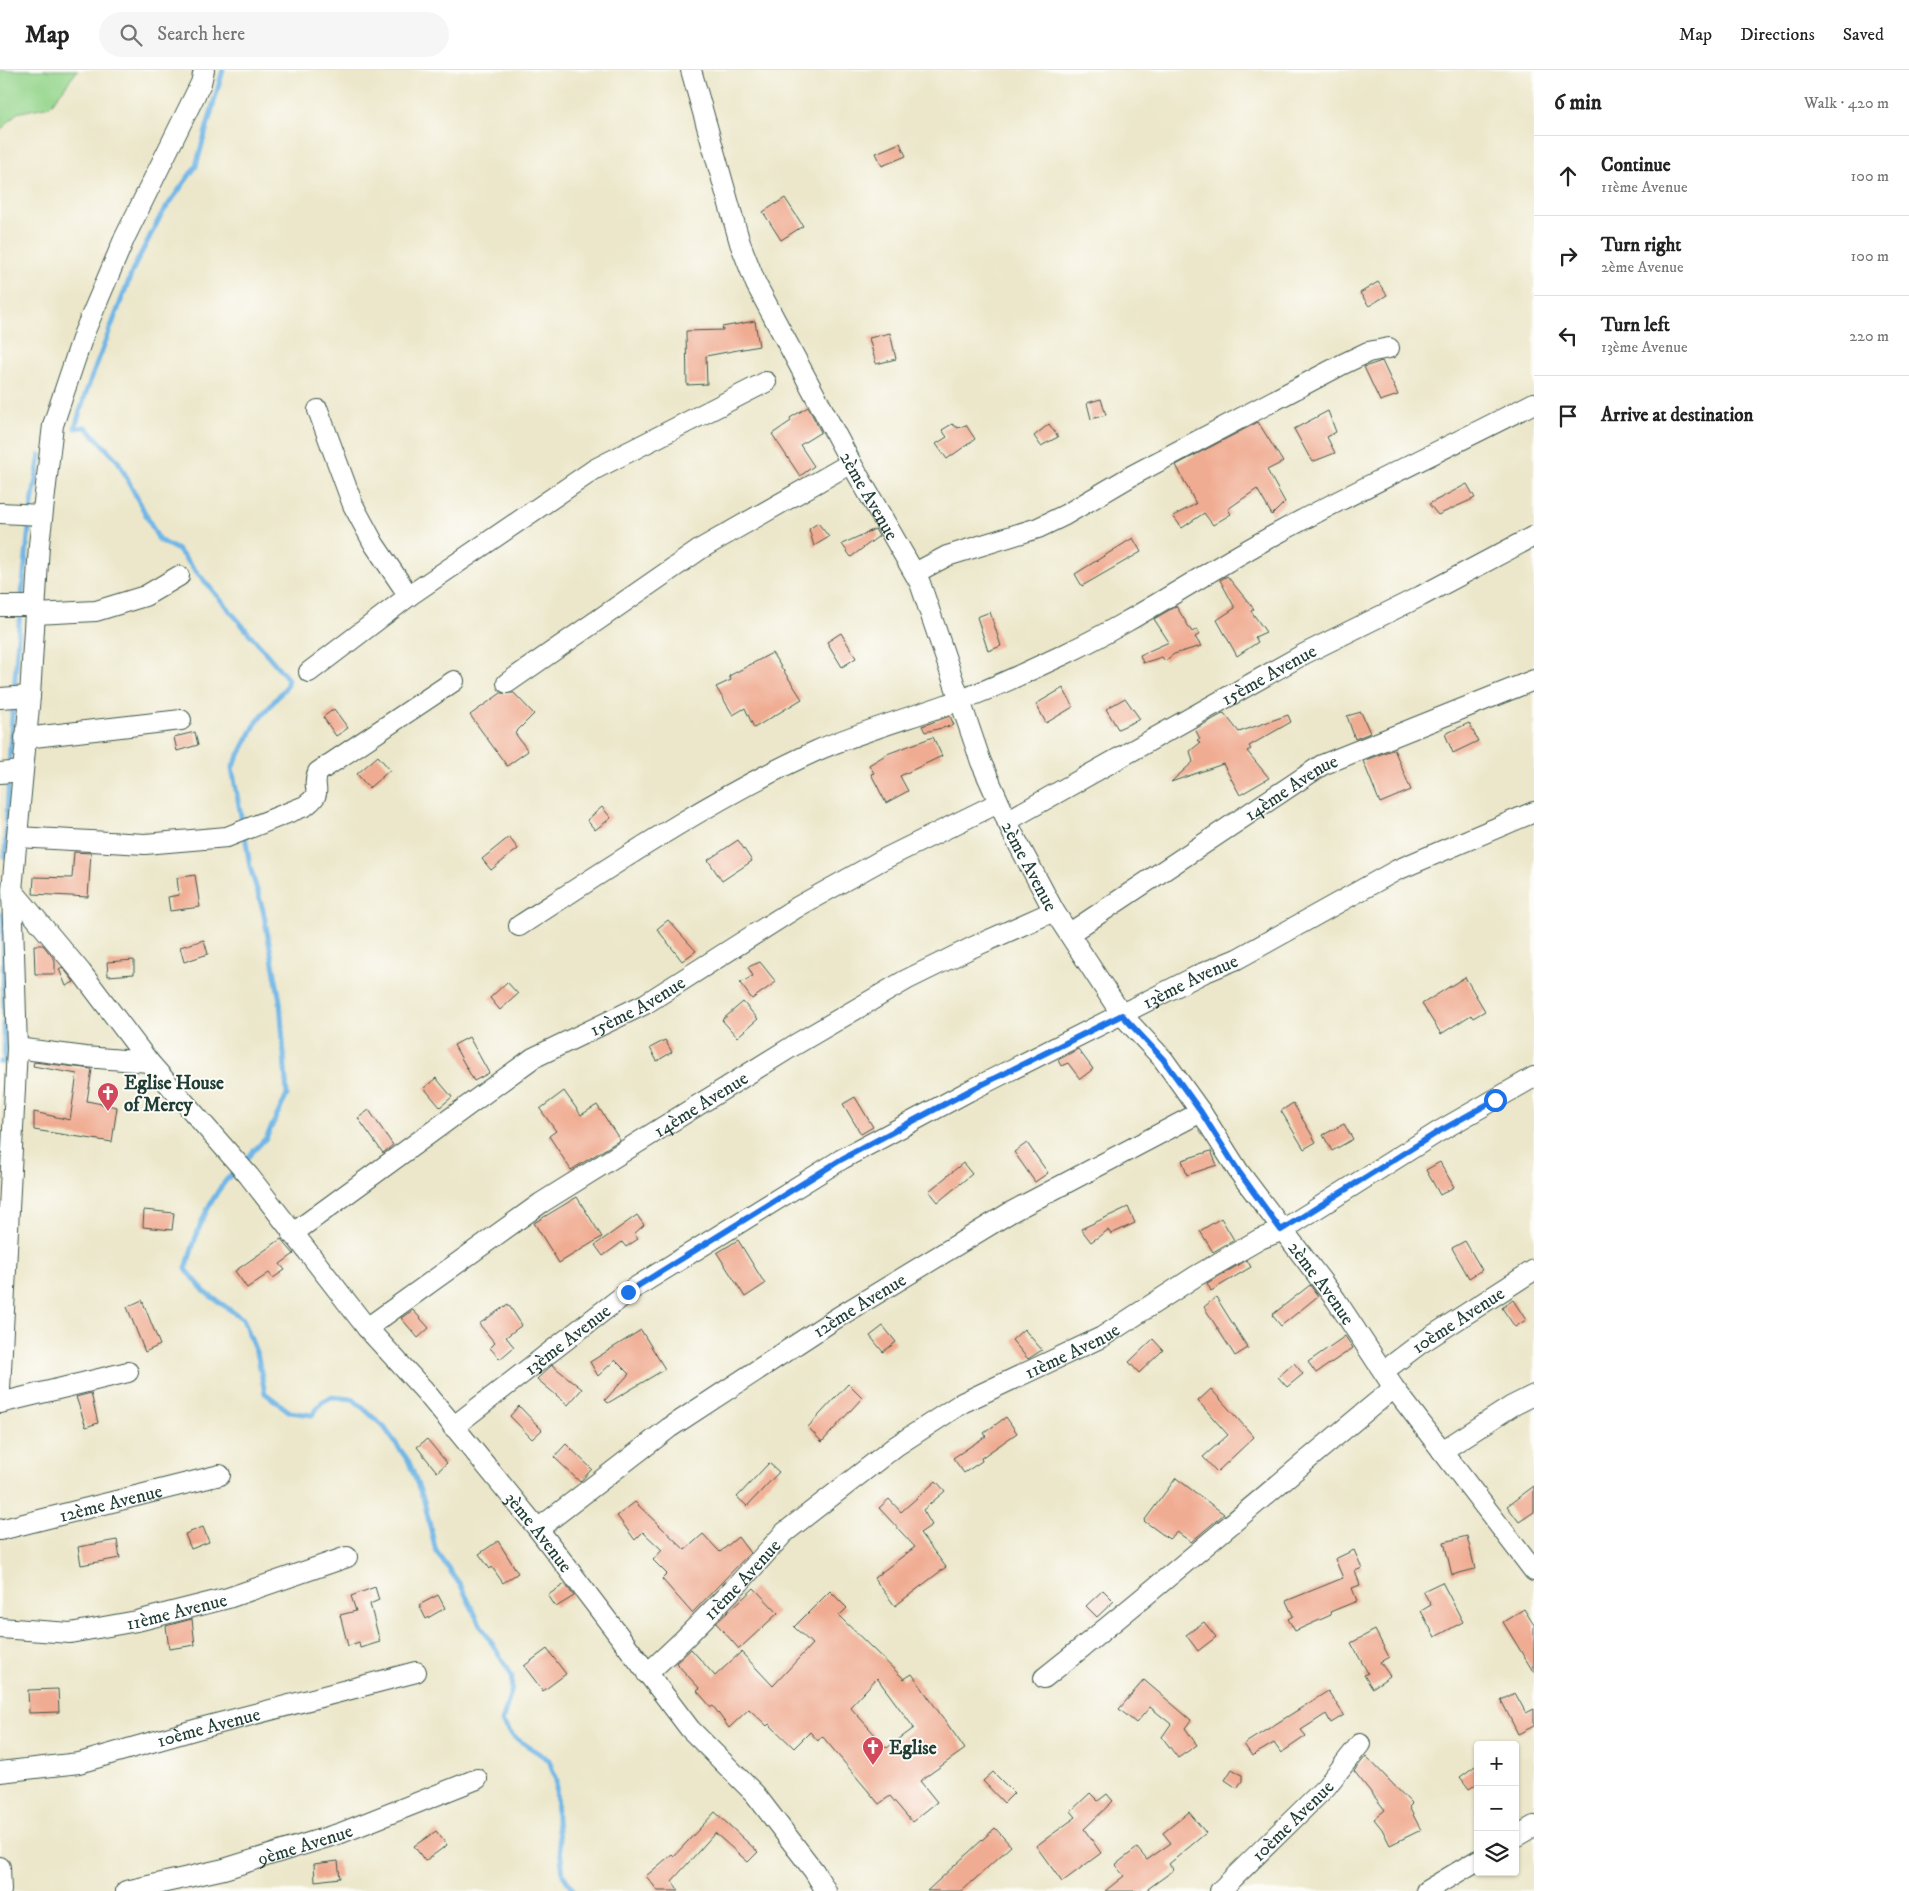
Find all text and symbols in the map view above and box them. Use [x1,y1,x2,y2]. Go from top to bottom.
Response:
search box [99,12,449,57]
text: Map [25,20,69,50]
icon: search [117,21,145,49]
text: Search here [157,23,245,46]
text: Map [1679,24,1712,46]
text: Directions [1740,24,1815,46]
text: Saved [1843,24,1884,46]
text: 6 min [1554,90,1602,116]
text: Walk · 420 m [1804,93,1889,113]
text: Continue [1601,154,1671,177]
icon: ahead [1554,162,1582,190]
text: 100 m [1851,166,1889,186]
text: 11ème Avenue [1601,177,1688,197]
text: Turn right [1601,234,1681,257]
icon: right [1554,242,1582,270]
text: 100 m [1851,246,1889,266]
text: 2ème Avenue [1601,257,1684,277]
text: Turn left [1601,314,1670,337]
icon: left [1554,322,1582,350]
text: 220 m [1849,326,1889,346]
text: 13ème Avenue [1601,337,1688,357]
icon: arrive [1554,402,1582,430]
text: Arrive at destination [1601,404,1753,427]
street label: 2ème Avenue [834,448,903,545]
street label: 15ème Avenue [1218,640,1321,711]
street label: 14ème Avenue [1241,750,1341,826]
street label: 2ème Avenue [996,818,1062,916]
street label: 13ème Avenue [1139,950,1242,1015]
street label: 15ème Avenue [586,971,690,1042]
street label: 14ème Avenue [650,1067,753,1143]
place label: Eglise House of Mercy [124,1072,224,1117]
church icon: Eglise House of Mercy [96,1081,120,1112]
route start [1484,1089,1507,1112]
street label: 2ème Avenue [1283,1237,1359,1330]
street label: 12ème Avenue [809,1269,911,1343]
route end [617,1281,640,1304]
street label: 10ème Avenue [1407,1282,1509,1359]
street label: 13ème Avenue [520,1300,616,1381]
street label: 11ème Avenue [1021,1319,1125,1385]
street label: 12ème Avenue [57,1480,165,1528]
street label: 3ème Avenue [499,1488,577,1578]
street label: 11ème Avenue [699,1535,786,1626]
street label: 11ème Avenue [125,1589,230,1636]
street label: 10ème Avenue [155,1703,263,1753]
church icon: Eglise [861,1735,885,1766]
place label: Eglise [889,1737,937,1760]
map controls [1474,1741,1519,1876]
button: + [1474,1741,1519,1786]
street label: 10ème Avenue [1247,1776,1340,1867]
button: − [1474,1786,1519,1831]
street label: 9ème Avenue [254,1819,356,1871]
button: layers [1474,1831,1519,1876]

